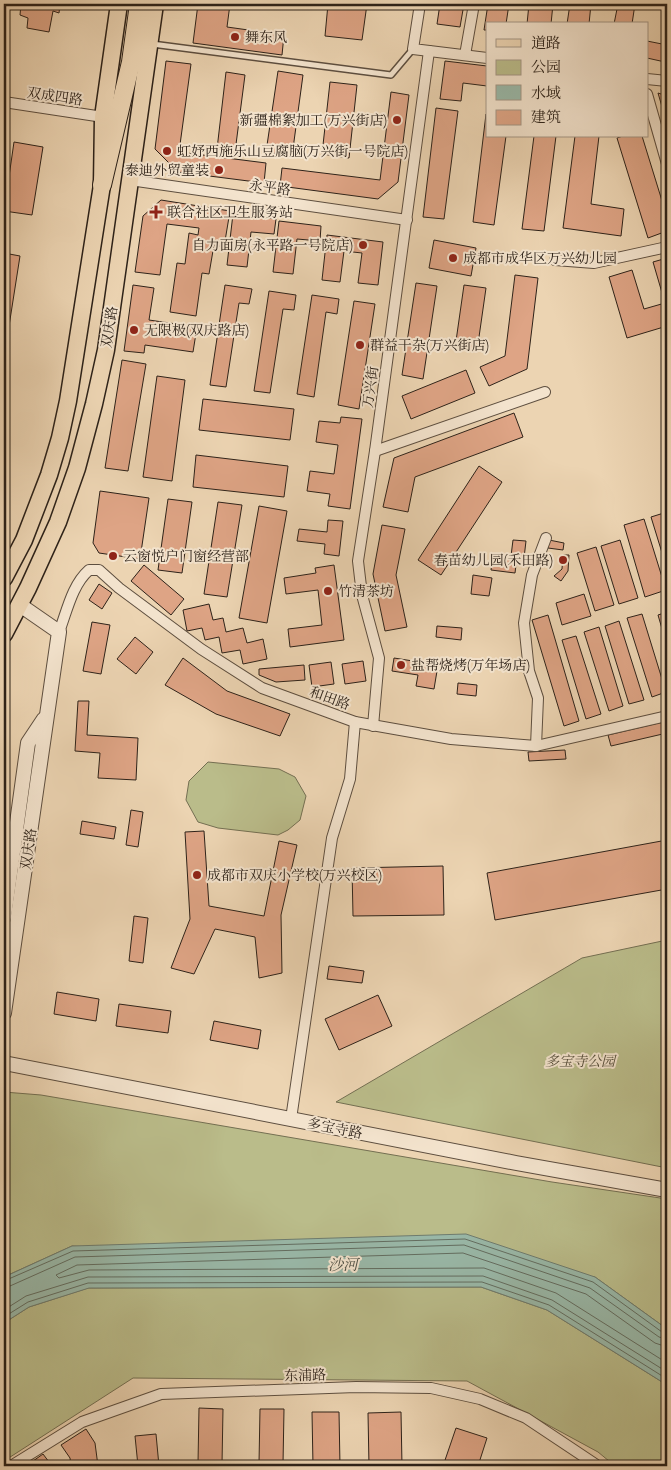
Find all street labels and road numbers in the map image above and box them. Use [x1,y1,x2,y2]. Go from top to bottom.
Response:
street label: 双成四路 [26,84,84,110]
street label: 永平路 [248,176,292,200]
street label: 双庆路 [98,305,122,349]
street label: 万兴街 [359,365,383,409]
street label: 和田路 [307,683,352,715]
street label: 双庆路 [17,827,41,871]
street label: 多宝寺路 [306,1115,364,1143]
street label: 东浦路 [284,1366,326,1386]

